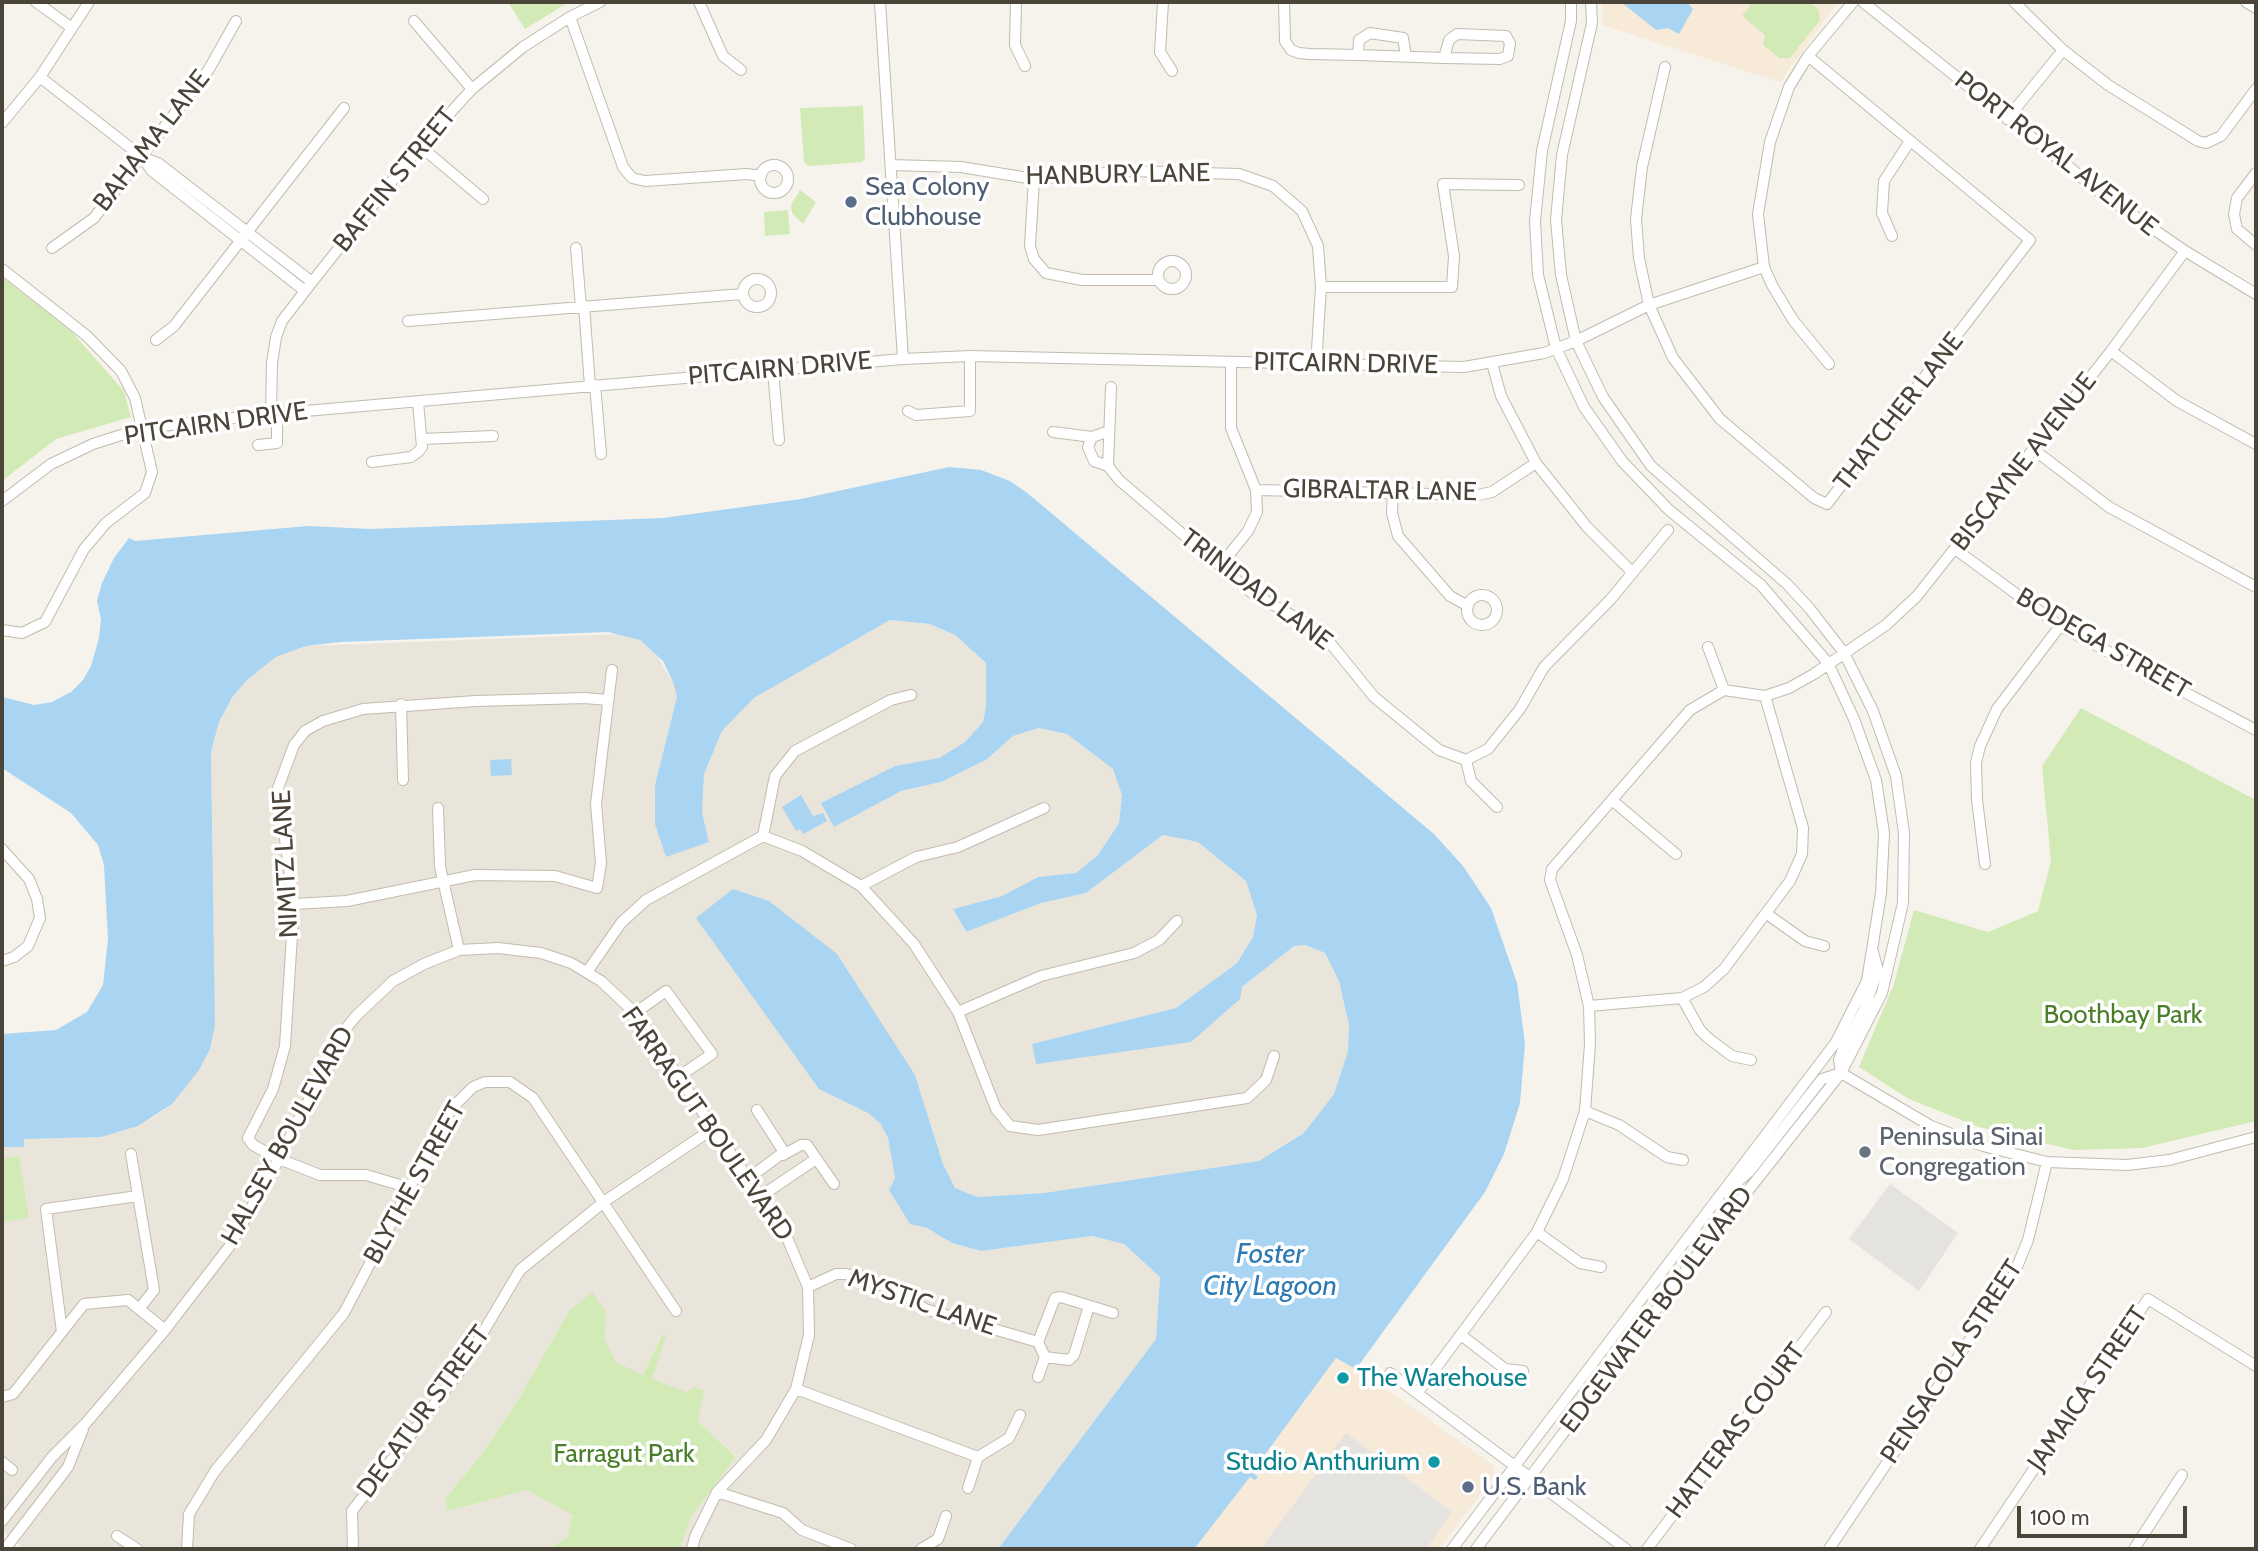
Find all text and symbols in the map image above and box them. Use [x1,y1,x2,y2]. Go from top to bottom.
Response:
street label: BAHAMA LANE [87,64,217,218]
street label: PORT ROYAL AVENUE [1948,65,2164,243]
street label: BAFFIN STREET [327,101,463,259]
street label: HANBURY LANE [1025,158,1211,192]
place label: Sea Colony Clubhouse [865,171,989,232]
marker: Sea Colony Clubhouse [843,194,859,210]
street label: THATCHER LANE [1828,327,1970,497]
street label: PITCAIRN DRIVE [687,345,873,393]
street label: PITCAIRN DRIVE [1253,347,1439,381]
street label: BISCAYNE AVENUE [1945,367,2103,557]
street label: PITCAIRN DRIVE [122,396,310,452]
street label: GIBRALTAR LANE [1283,474,1477,508]
street label: TRINIDAD LANE [1174,523,1338,657]
street label: BODEGA STREET [2011,582,2195,706]
street label: NIMITZ LANE [267,789,305,939]
park label: Boothbay Park [2043,999,2203,1031]
street label: FARRAGUT BOULEVARD [614,1001,800,1247]
street label: HALSEY BOULEVARD [215,1021,361,1251]
street label: BLYTHE STREET [358,1096,472,1270]
place label: Peninsula Sinai Congregation [1879,1121,2043,1182]
marker: Peninsula Sinai Congregation [1857,1144,1873,1160]
street label: EDGEWATER BOULEVARD [1554,1181,1760,1439]
water label: Foster City Lagoon [1203,1238,1337,1304]
street label: PENSACOLA STREET [1875,1254,2029,1470]
street label: MYSTIC LANE [844,1263,1000,1343]
street label: JAMAICA STREET [2021,1301,2155,1477]
street label: DECATUR STREET [351,1320,497,1504]
street label: HATTERAS COURT [1660,1337,1812,1525]
place label: The Warehouse [1357,1362,1527,1394]
marker: The Warehouse [1335,1370,1351,1386]
park label: Farragut Park [553,1438,695,1470]
place label: Studio Anthurium [1226,1446,1420,1478]
marker: Studio Anthurium [1426,1454,1442,1470]
place label: U.S. Bank [1482,1471,1587,1503]
marker: U.S. Bank [1460,1479,1476,1495]
scale bar [2020,1492,2190,1536]
text: 100 m [2030,1505,2089,1530]

